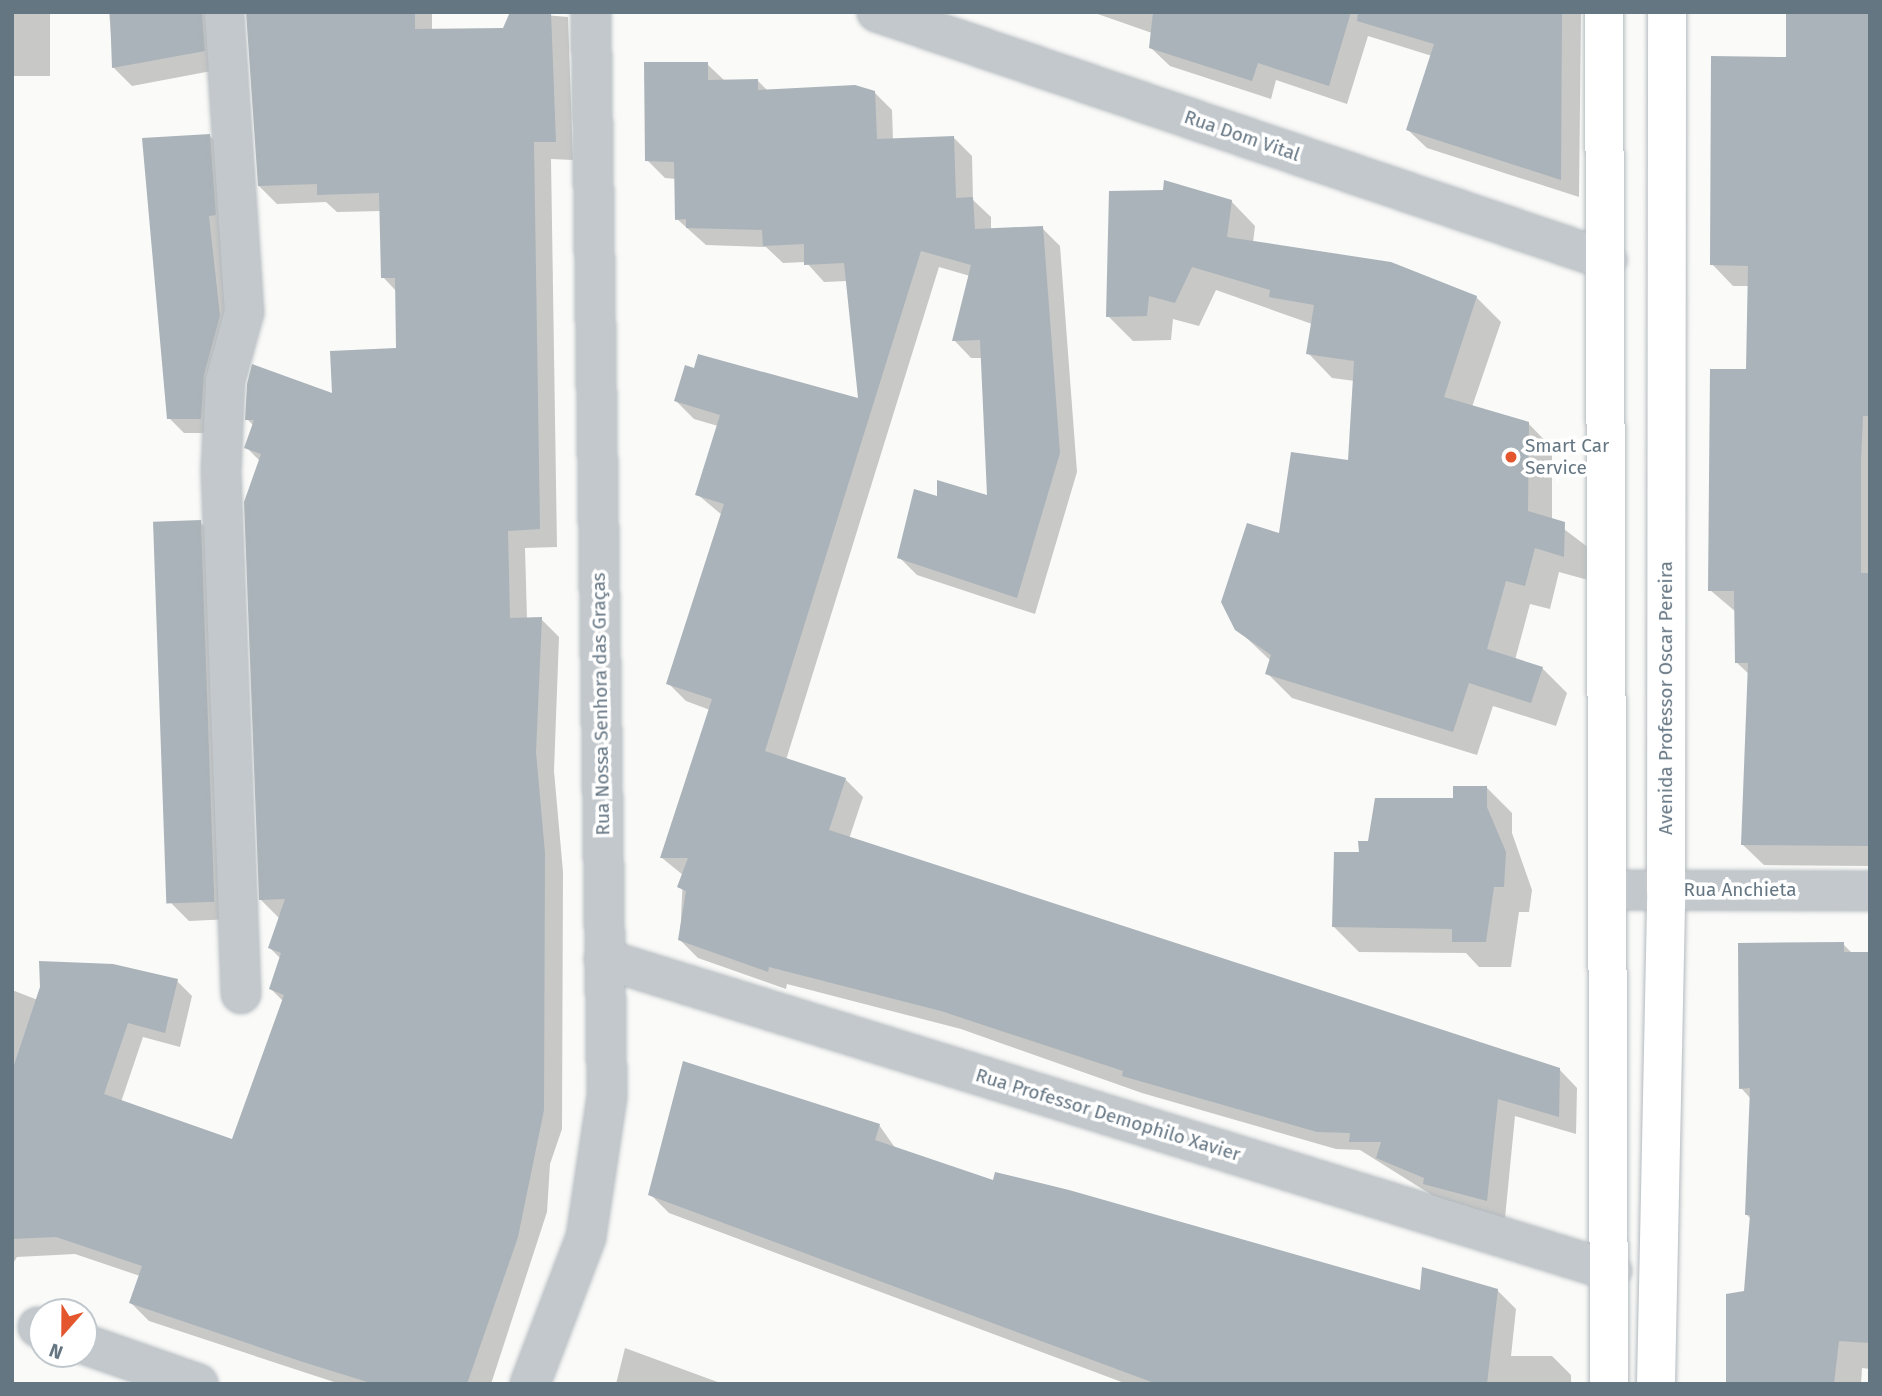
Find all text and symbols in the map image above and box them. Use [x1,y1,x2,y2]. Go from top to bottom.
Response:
street label: Rua Dom Vital [1181,106,1303,166]
place label: Smart Car Service [1525,435,1609,479]
marker: Smart Car Service [1503,449,1519,465]
street label: Avenida Professor Oscar Pereira [1655,561,1677,835]
street label: Rua Nossa Senhora das Graças [587,572,615,836]
street label: Rua Anchieta [1684,879,1796,901]
street label: Rua Professor Demophilo Xavier [973,1064,1243,1166]
north arrow [28,1298,98,1368]
text: N [46,1338,66,1364]

